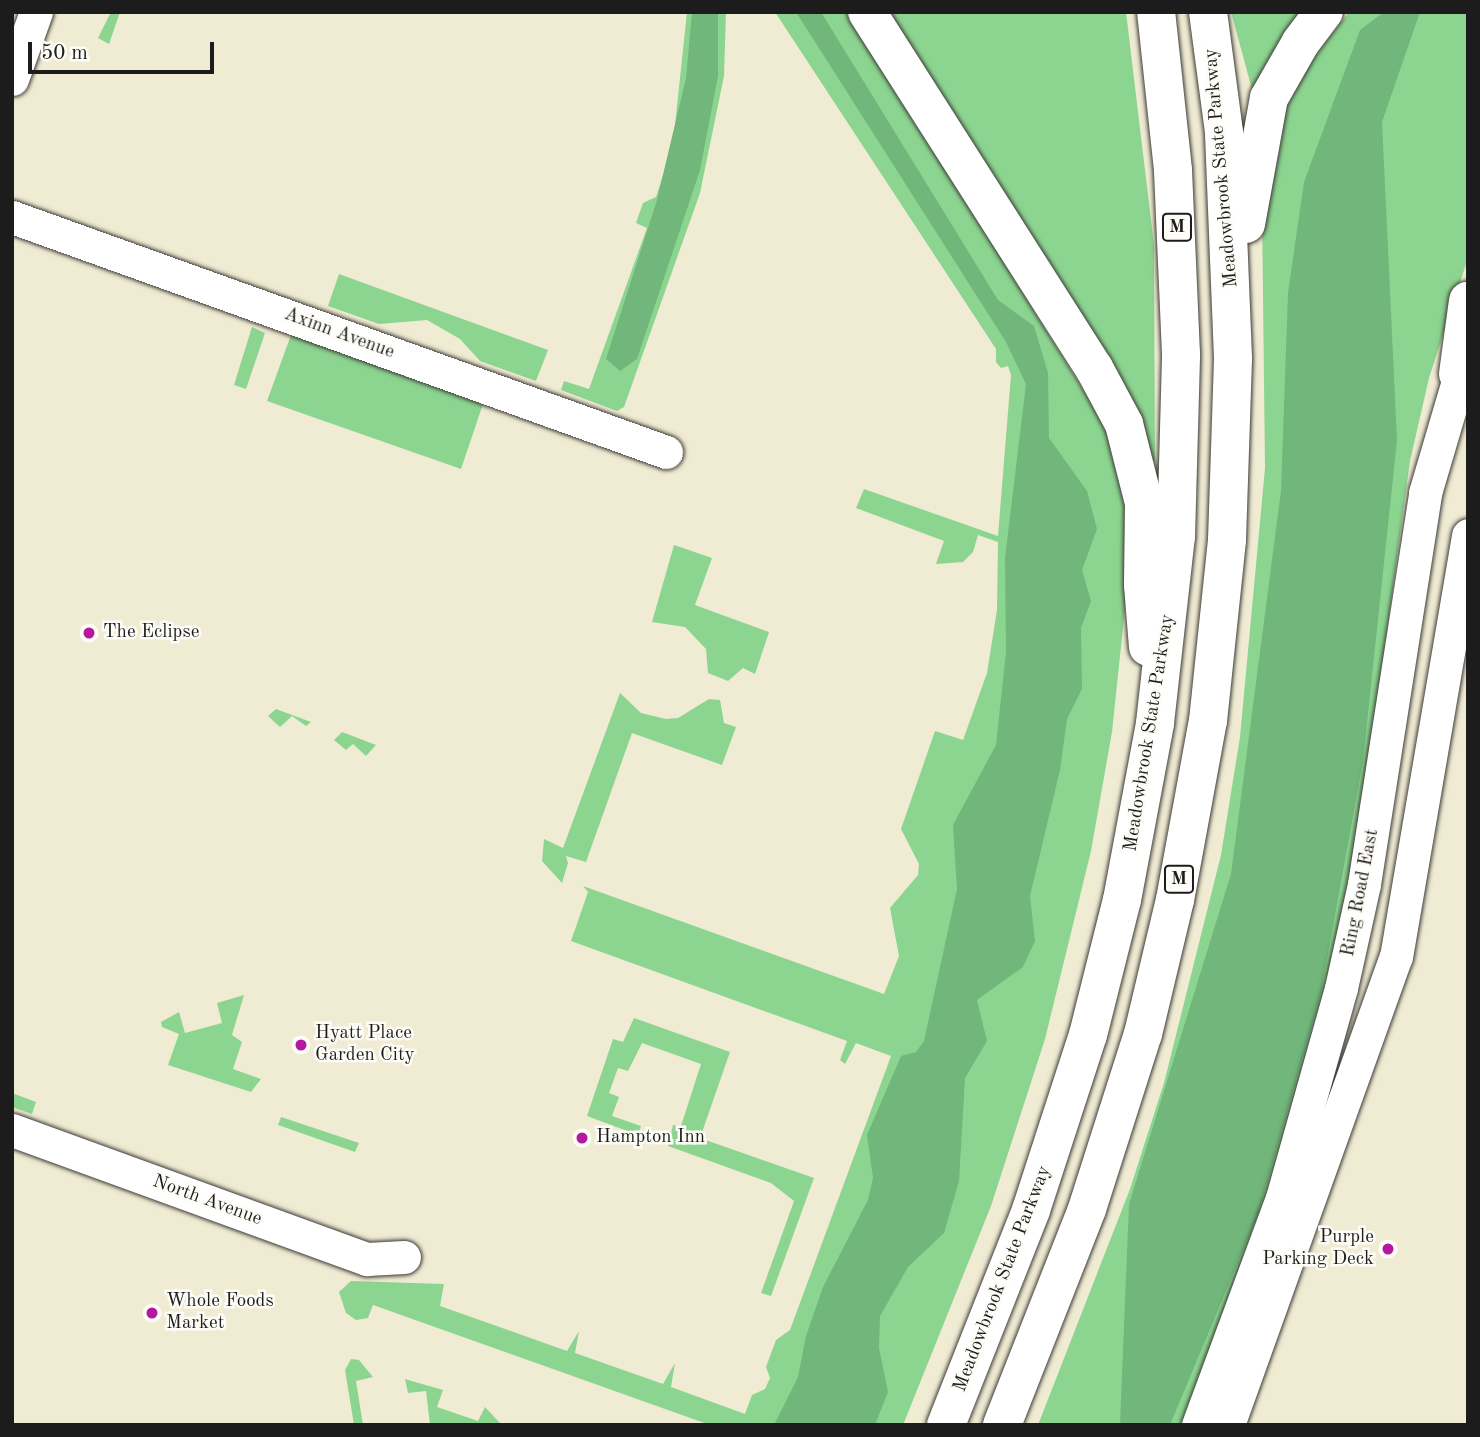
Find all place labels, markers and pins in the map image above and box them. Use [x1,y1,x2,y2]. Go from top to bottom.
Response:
place label: The Eclipse [103,622,199,644]
marker: The Eclipse [81,625,97,641]
place label: Hyatt Place Garden City [315,1023,415,1067]
marker: Hyatt Place Garden City [293,1037,309,1053]
place label: Hampton Inn [596,1127,705,1149]
marker: Hampton Inn [574,1130,590,1146]
place label: Purple Parking Deck [1262,1227,1374,1271]
marker: Purple Parking Deck [1380,1241,1396,1257]
place label: Whole Foods Market [166,1291,274,1335]
marker: Whole Foods Market [144,1305,160,1321]

